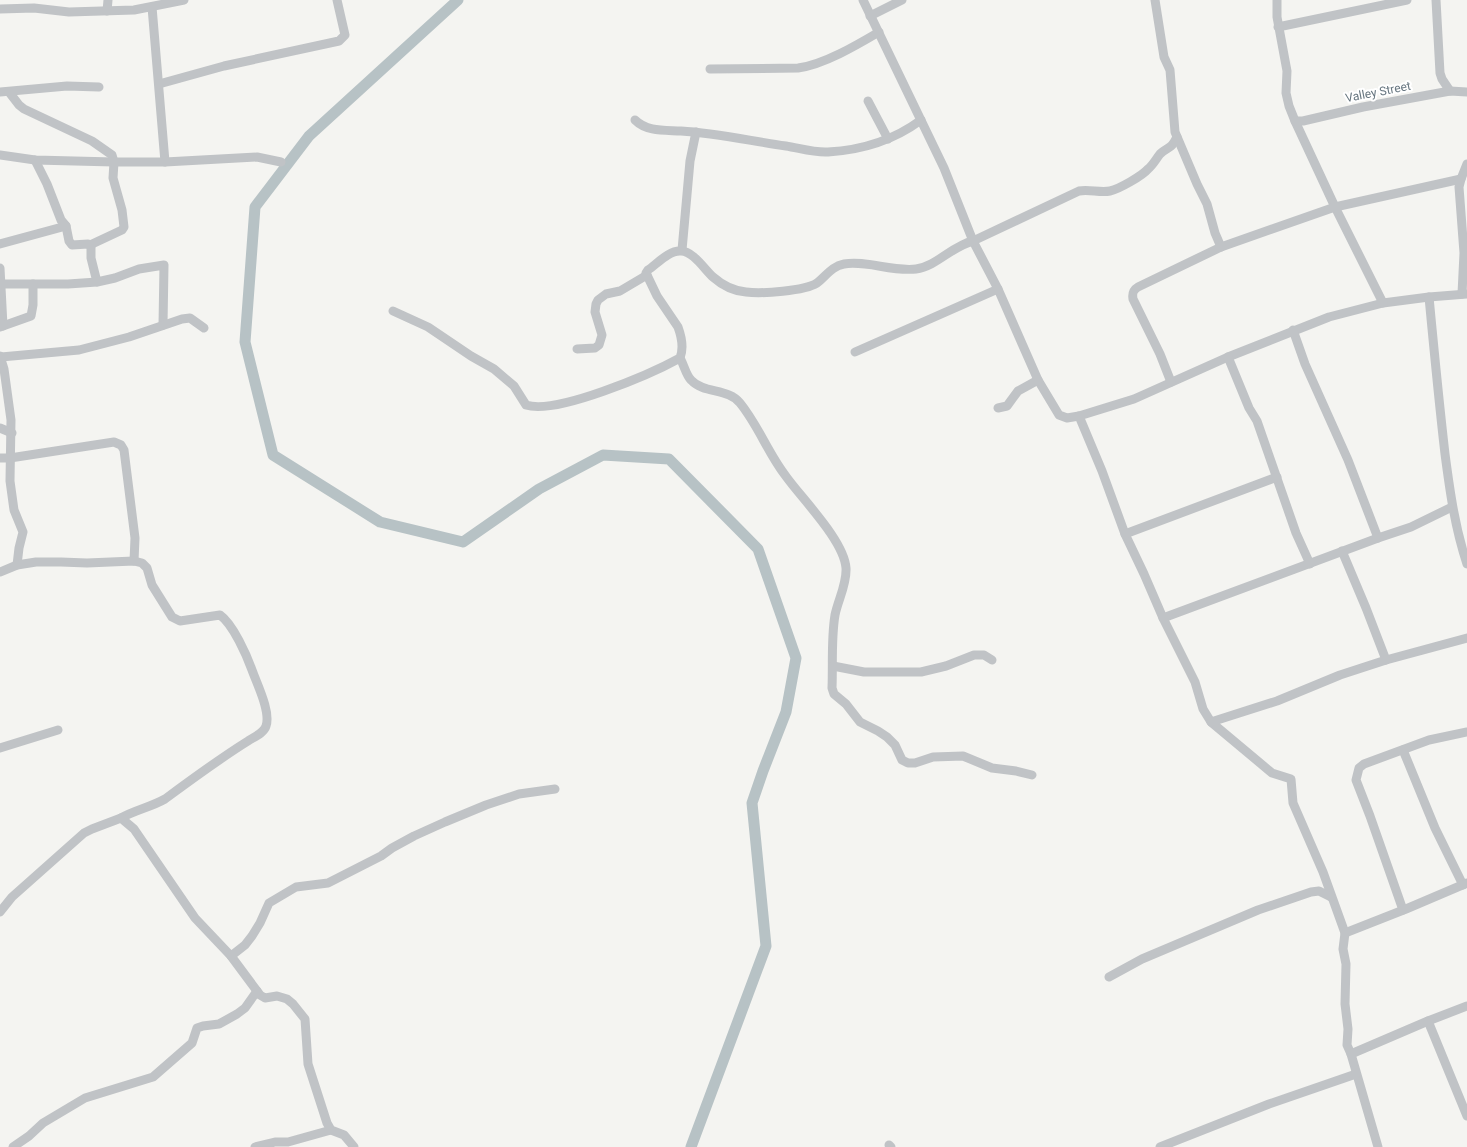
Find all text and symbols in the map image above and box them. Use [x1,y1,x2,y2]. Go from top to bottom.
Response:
street label: Valley Street [1344,79,1412,105]

